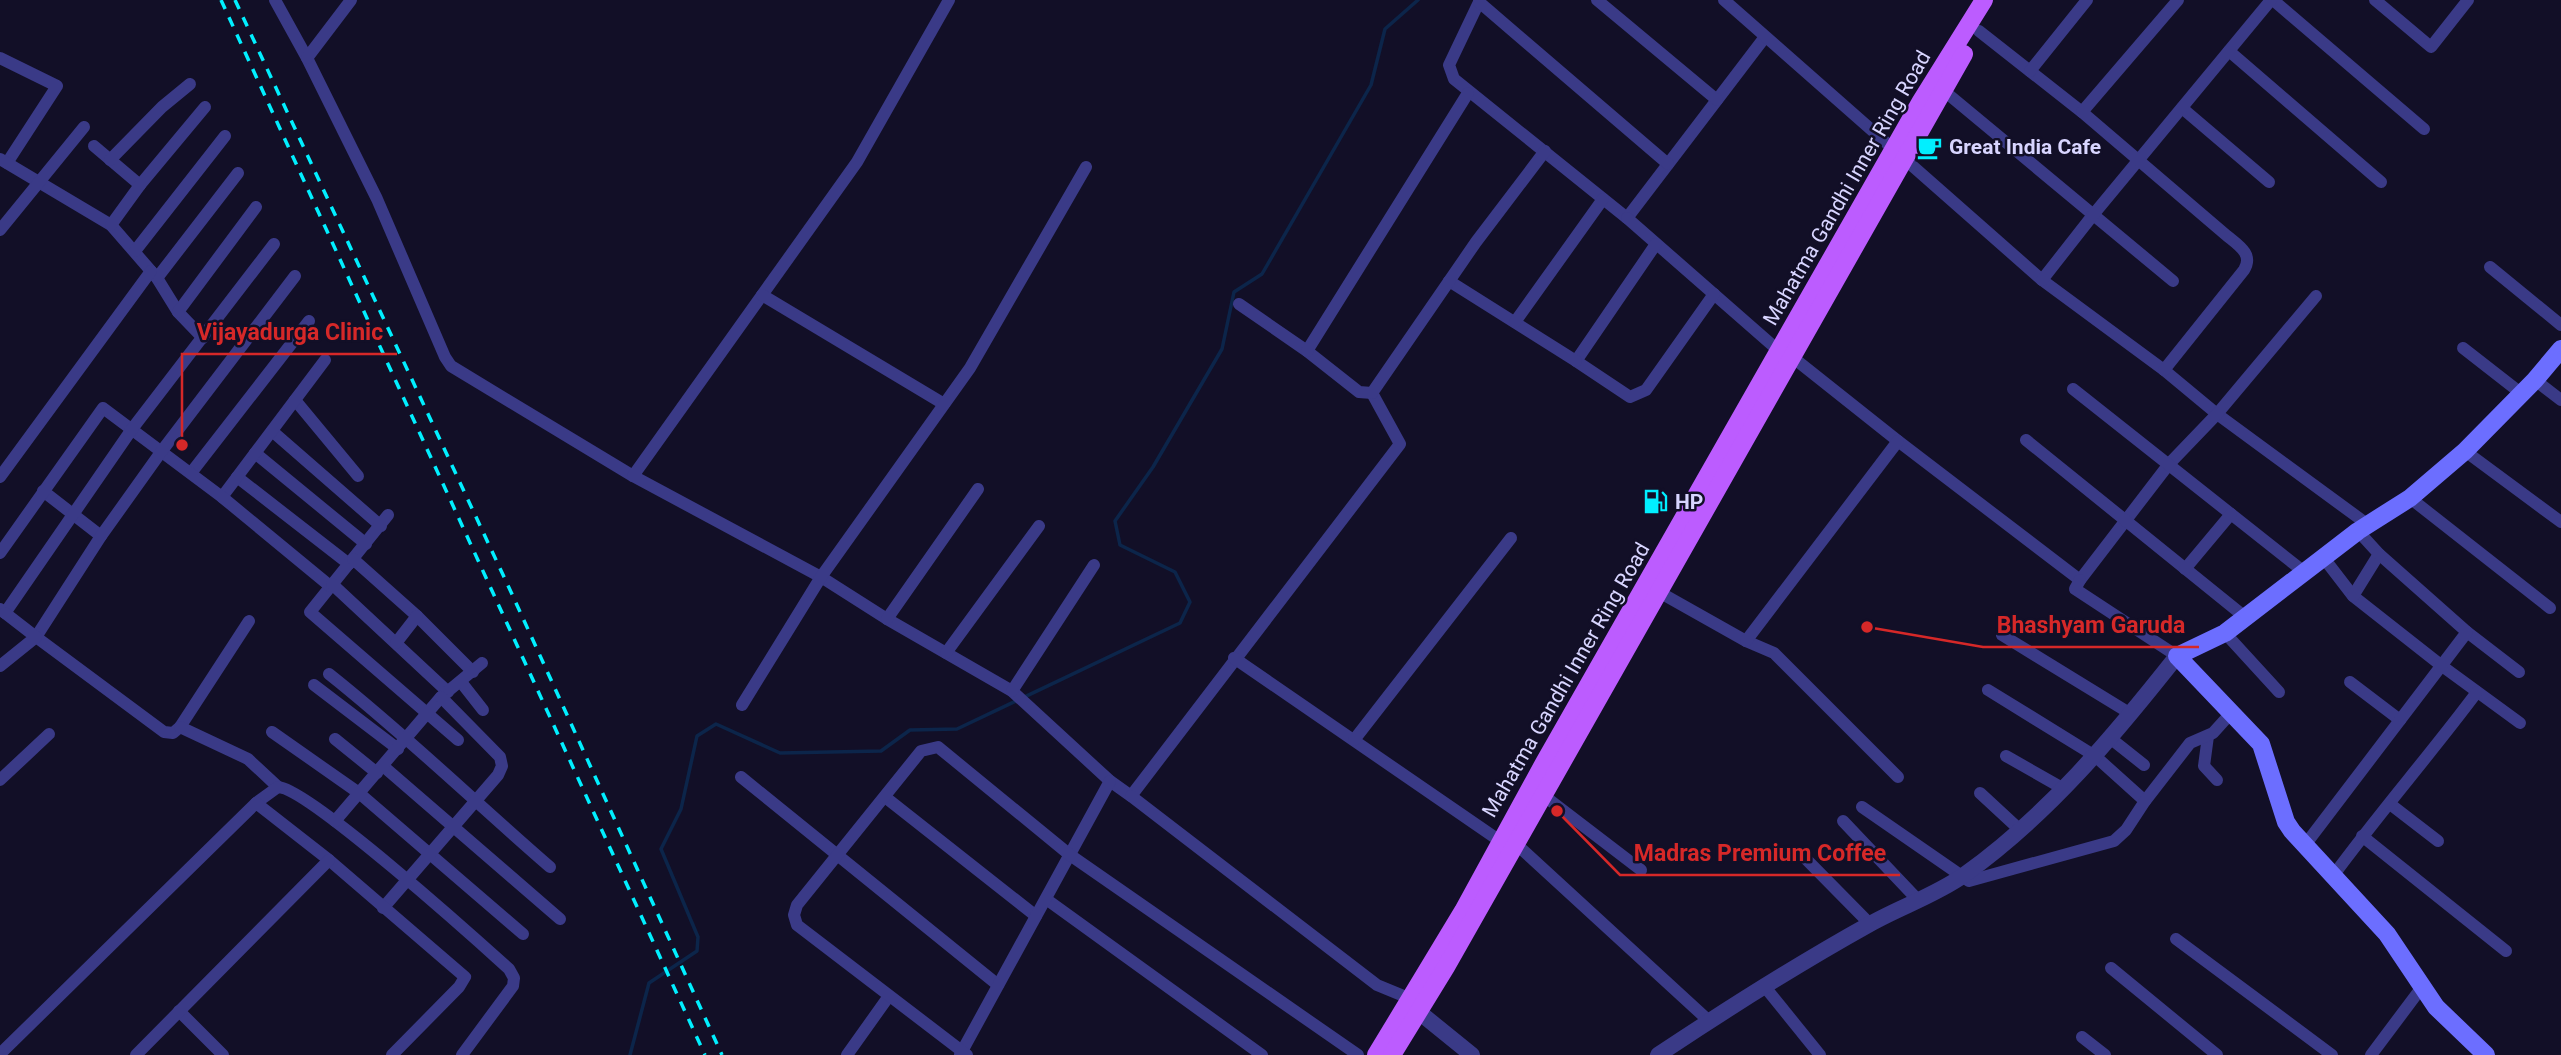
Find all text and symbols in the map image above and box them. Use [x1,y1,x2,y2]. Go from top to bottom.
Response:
street label: Mahatma Gandhi Inner Ring Road [1758,47,1936,329]
cafe icon: Great India Cafe [1915,133,1943,161]
place label: Great India Cafe [1949,135,2101,159]
callout: Vijayadurga Clinic [182,310,397,354]
text: Vijayadurga Clinic [197,319,383,346]
fuel station icon: HP [1641,488,1669,516]
place label: HP [1675,490,1703,514]
street label: Mahatma Gandhi Inner Ring Road [1477,539,1655,821]
callout: Bhashyam Garuda [1983,603,2199,647]
text: Bhashyam Garuda [1997,612,2185,639]
callout: Madras Premium Coffee [1620,831,1900,875]
text: Madras Premium Coffee [1634,840,1886,867]

